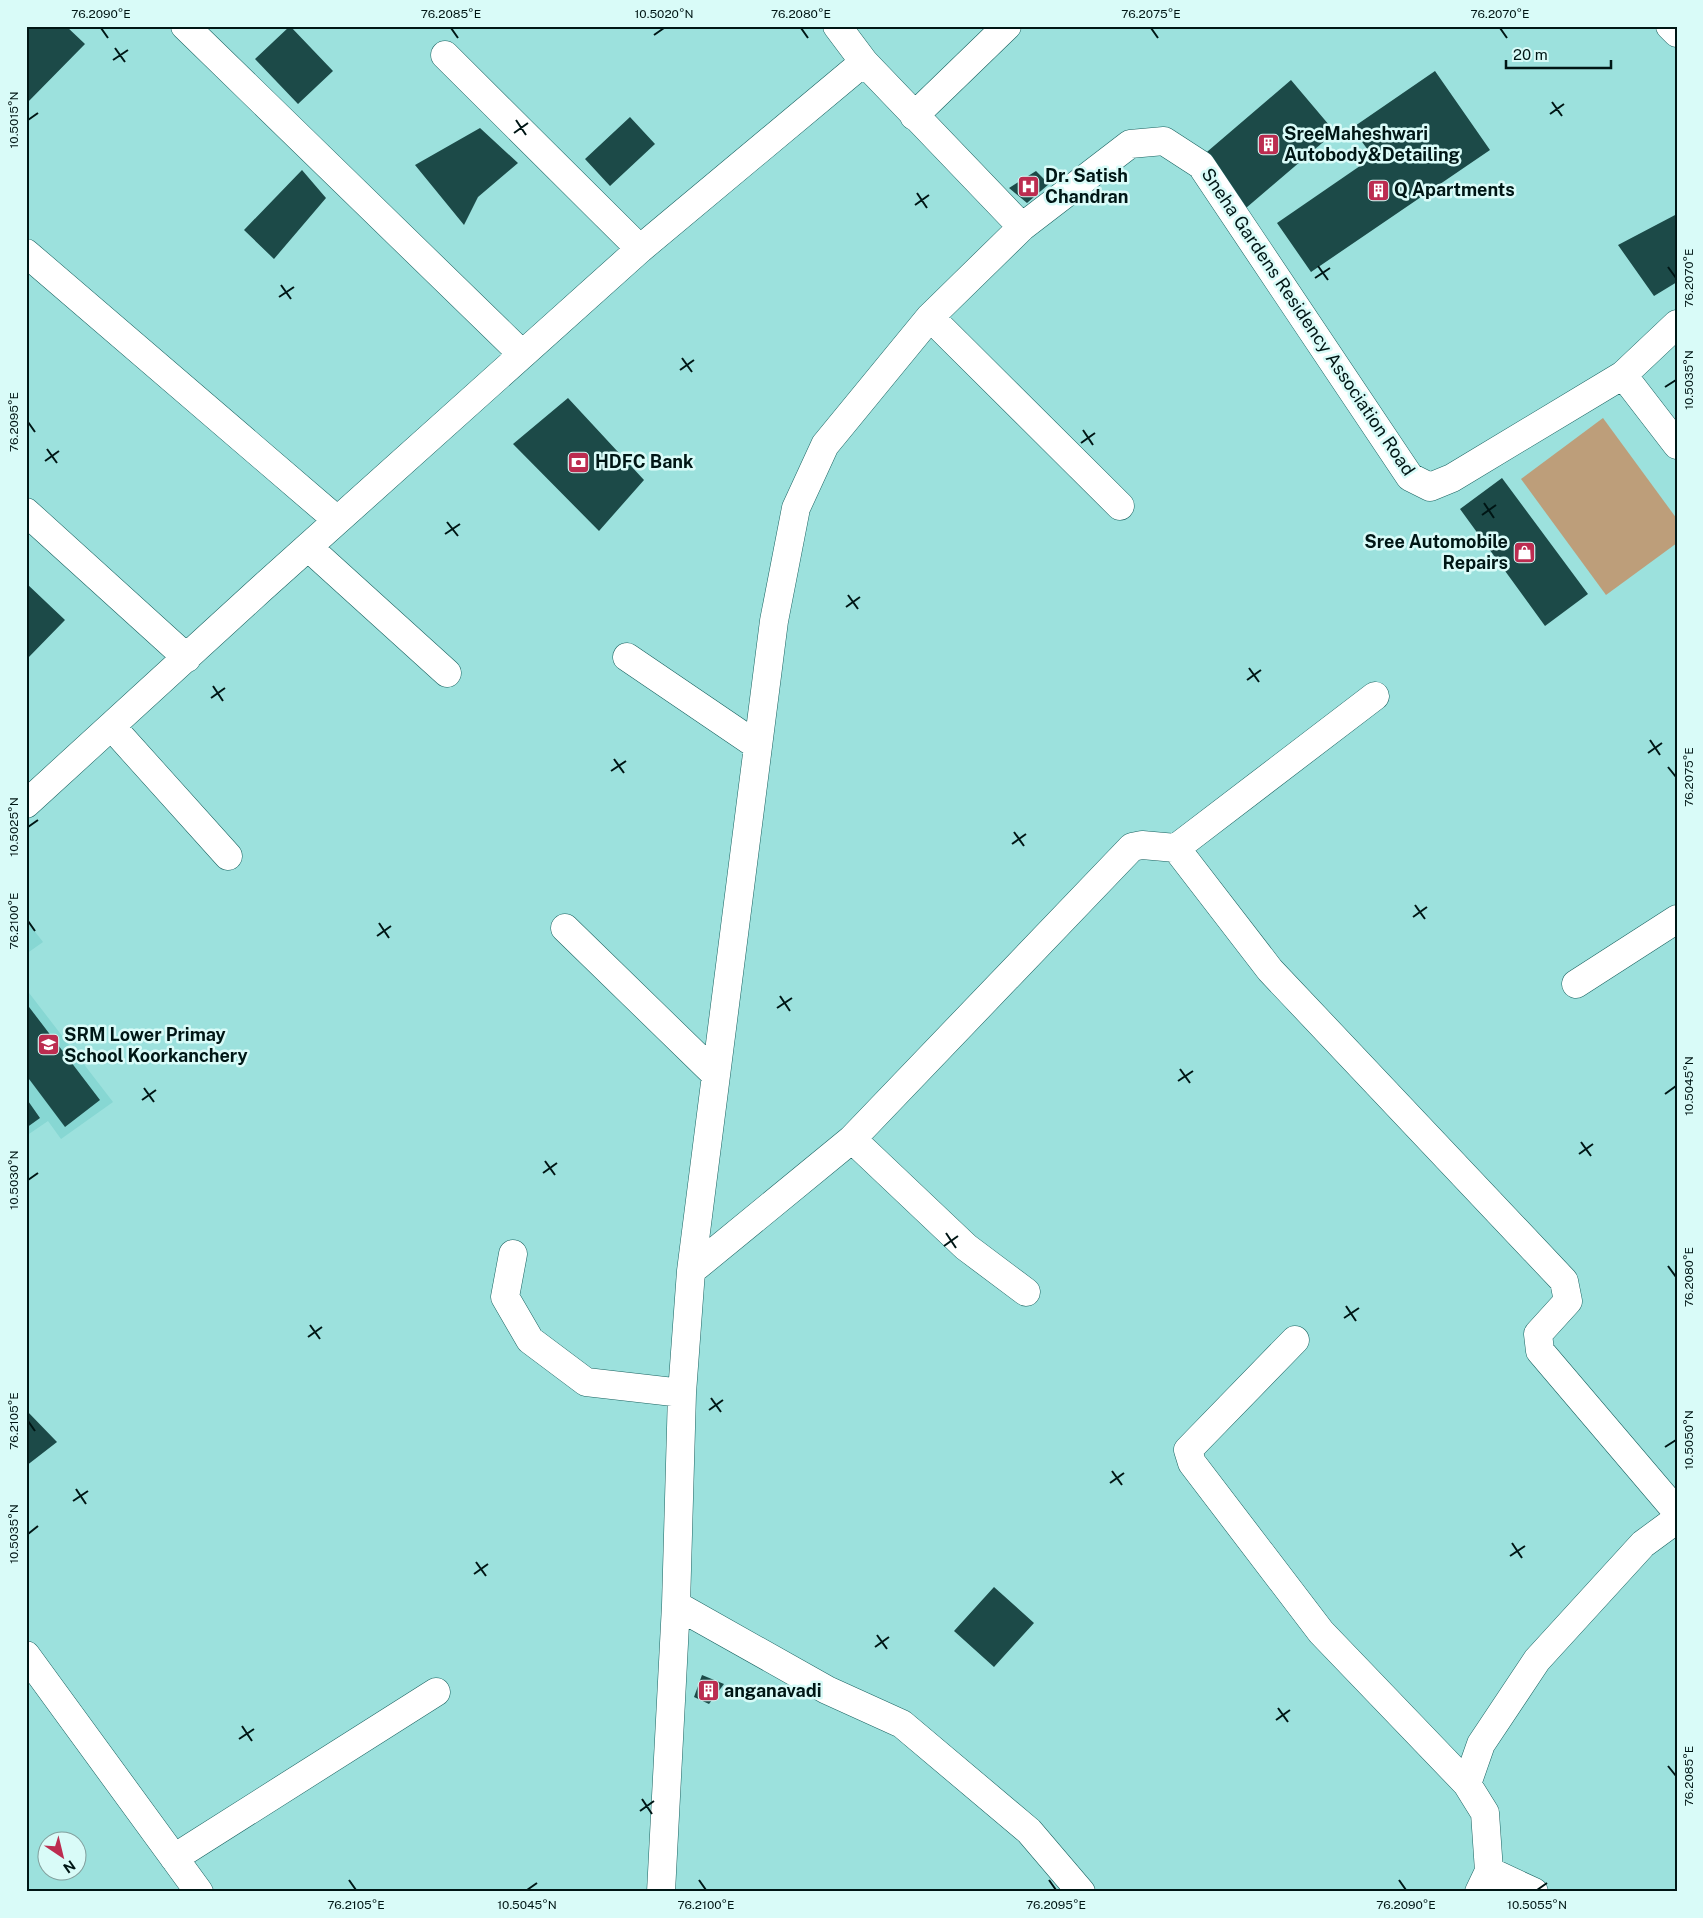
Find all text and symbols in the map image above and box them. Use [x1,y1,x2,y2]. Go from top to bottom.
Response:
text: 76.2090°E [71,7,131,21]
text: 76.2085°E [421,7,481,21]
text: 10.5020°N [634,7,694,21]
text: 76.2080°E [771,7,831,21]
text: 76.2075°E [1121,7,1181,21]
text: 76.2070°E [1471,7,1529,21]
scale bar [1506,38,1610,70]
text: 20 m [1513,46,1548,63]
text: 10.5015°N [7,91,21,149]
place label: SreeMaheshwari Autobody&Detailing [1284,123,1460,165]
building icon: SreeMaheshwari Autobody&Detailing [1256,132,1280,156]
street label: Sneha Gardens Residency Association Road [1197,164,1419,479]
place label: Dr. Satish Chandran [1045,165,1129,207]
hospital icon: Dr. Satish Chandran [1017,174,1041,198]
building icon: Q Apartments [1366,178,1390,202]
place label: Q Apartments [1394,179,1515,200]
text: 76.2070°E [1682,249,1696,307]
text: 10.5035°N [1682,350,1696,410]
text: 76.2095°E [7,392,21,452]
bank icon: HDFC Bank [567,450,591,474]
place label: HDFC Bank [595,451,694,472]
place label: Sree Automobile Repairs [1364,531,1508,573]
shop icon: Sree Automobile Repairs [1512,540,1536,564]
text: 76.2075°E [1682,747,1696,807]
text: 10.5025°N [7,797,21,857]
text: 76.2100°E [7,892,21,950]
place label: SRM Lower Primay School Koorkanchery [64,1024,248,1066]
school or university icon: SRM Lower Primay School Koorkanchery [36,1033,60,1057]
text: 10.5045°N [1682,1056,1696,1116]
text: 10.5030°N [7,1150,21,1210]
text: 76.2080°E [1682,1247,1696,1307]
text: 76.2105°E [7,1392,21,1450]
text: 10.5050°N [1682,1410,1696,1470]
text: 10.5035°N [7,1504,21,1564]
building icon: anganavadi [696,1679,720,1703]
place label: anganavadi [724,1680,822,1701]
text: 76.2085°E [1682,1746,1696,1806]
north arrow [38,1830,88,1880]
text: N [60,1857,79,1876]
text: 76.2105°E [327,1898,385,1912]
text: 10.5045°N [497,1898,557,1912]
text: 76.2100°E [677,1898,735,1912]
text: 76.2095°E [1026,1898,1086,1912]
text: 76.2090°E [1376,1898,1436,1912]
text: 10.5055°N [1507,1898,1567,1912]

